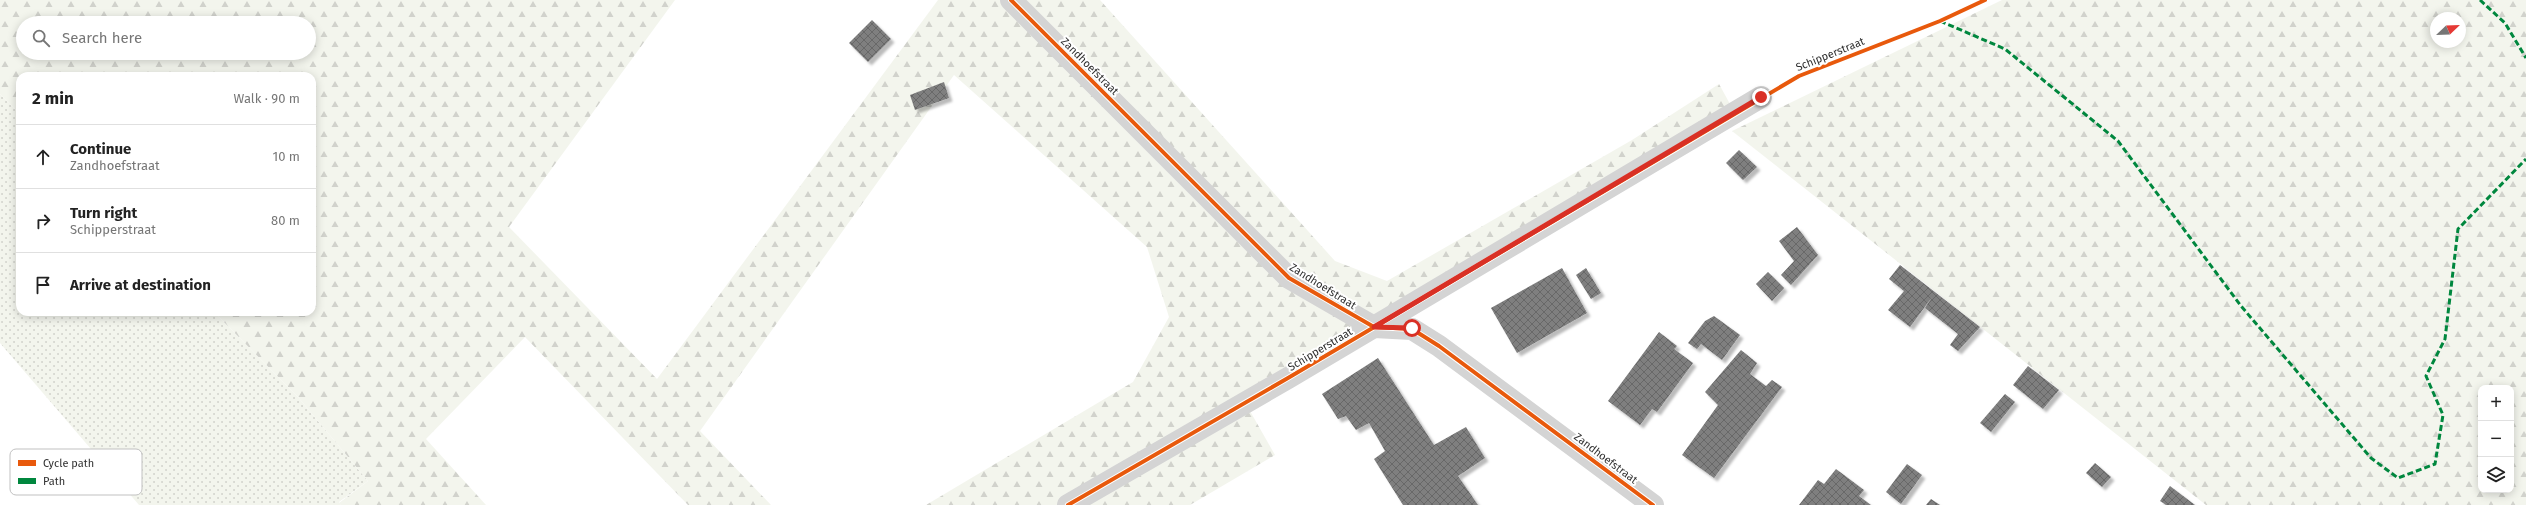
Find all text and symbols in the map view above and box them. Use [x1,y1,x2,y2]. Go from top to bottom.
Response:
north arrow [2430,12,2466,48]
search box [16,16,316,60]
icon: search [30,27,52,49]
text: Search here [62,29,142,47]
street label: Zandhoefstraat [1058,35,1121,98]
street label: Schipperstraat [1794,35,1866,74]
text: 2 min [32,88,74,109]
route end [1752,88,1770,106]
text: Walk · 90 m [234,91,300,106]
text: Continue [70,140,131,158]
icon: ahead [32,146,54,168]
text: 10 m [273,149,300,164]
text: Zandhoefstraat [70,158,160,173]
text: Turn right [70,204,137,222]
icon: right [32,210,54,232]
text: 80 m [271,213,300,228]
text: Schipperstraat [70,222,156,237]
street label: Zandhoefstraat [1287,261,1358,312]
icon: arrive [32,274,54,296]
text: Arrive at destination [70,276,211,294]
route start [1403,319,1421,337]
street label: Schipperstraat [1286,325,1355,374]
map controls [2478,385,2514,493]
button: + [2478,385,2514,421]
button: − [2478,421,2514,457]
street label: Zandhoefstraat [1571,430,1640,486]
legend [10,449,142,495]
text: Cycle path [43,457,94,470]
button: layers [2478,457,2514,493]
text: Path [43,475,65,488]

